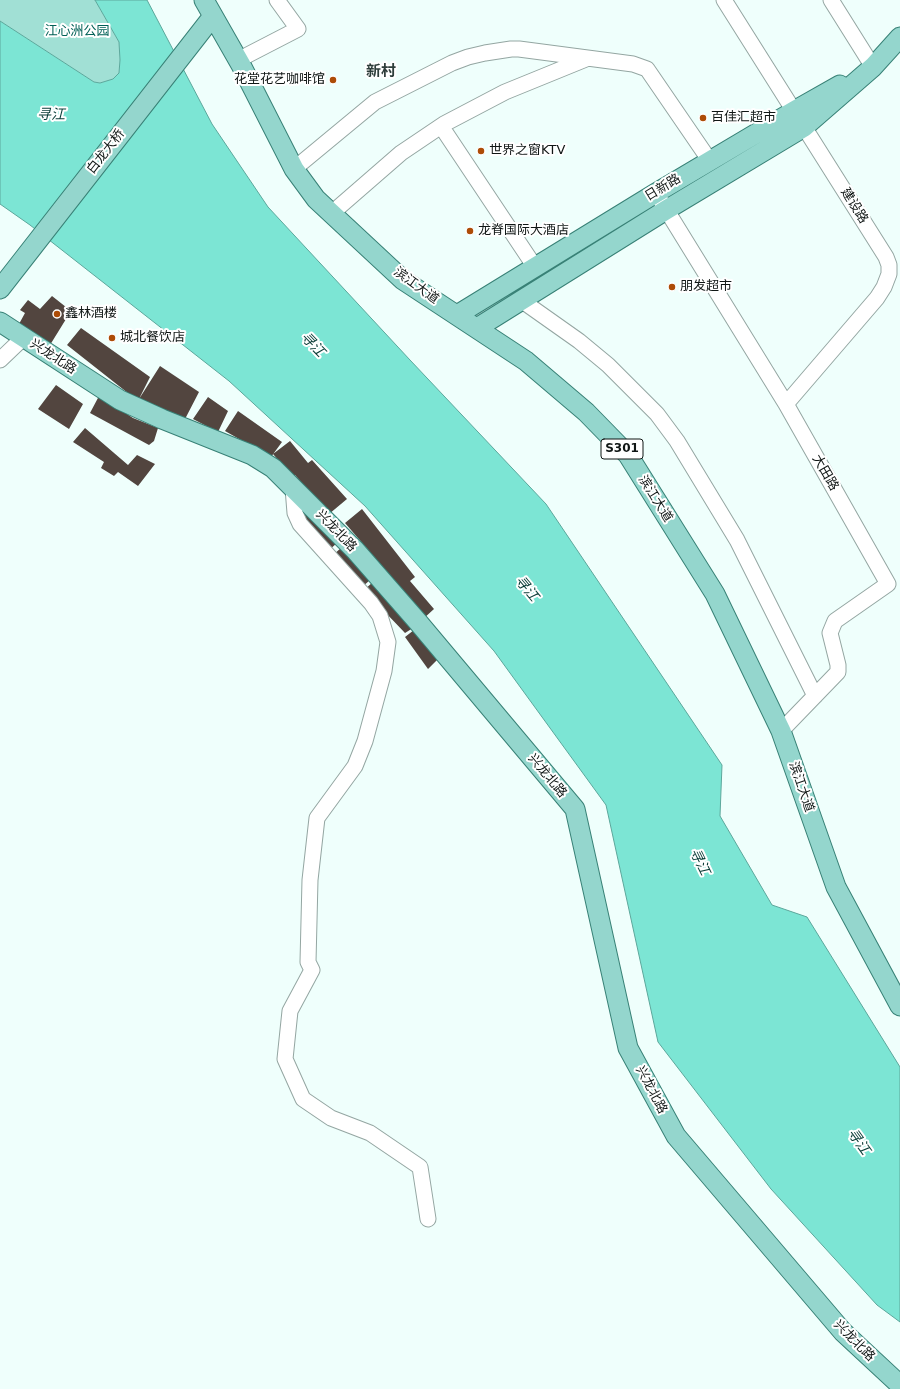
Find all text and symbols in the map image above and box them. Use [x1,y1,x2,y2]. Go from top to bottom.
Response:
park label: 江心洲公园 [45,24,109,40]
district label: 新村 [366,63,396,81]
place label: 花堂花艺咖啡馆 [234,72,325,88]
marker: 花堂花艺咖啡馆 [328,75,338,85]
water label: 寻江 [37,107,65,123]
place label: 百佳汇超市 [711,110,776,126]
marker: 百佳汇超市 [698,113,708,123]
street label: 白龙大桥 [84,127,128,177]
place label: 世界之窗KTV [489,143,565,159]
marker: 世界之窗KTV [476,146,486,156]
street label: 日新路 [642,171,684,205]
street label: 建设路 [837,185,871,227]
place label: 龙脊国际大酒店 [478,223,569,239]
marker: 龙脊国际大酒店 [465,226,475,236]
street label: 滨江大道 [390,264,442,308]
place label: 朋发超市 [680,279,732,295]
marker: 朋发超市 [667,282,677,292]
place label: 鑫林酒楼 [65,306,117,322]
marker: 鑫林酒楼 [52,309,62,319]
water label: 寻江 [296,329,328,361]
place label: 城北餐饮店 [120,330,185,346]
marker: 城北餐饮店 [107,333,117,343]
street label: 兴龙北路 [27,336,79,378]
road number: S301 [601,439,643,459]
street label: 大田路 [808,452,842,494]
street label: 滨江大道 [635,473,675,525]
street label: 兴龙北路 [312,507,360,555]
water label: 寻江 [511,573,541,605]
street label: 兴龙北路 [524,751,570,801]
street label: 滨江大道 [785,760,817,814]
water label: 寻江 [685,846,713,878]
street label: 兴龙北路 [632,1063,670,1117]
water label: 寻江 [843,1126,873,1158]
street label: 兴龙北路 [830,1317,878,1365]

